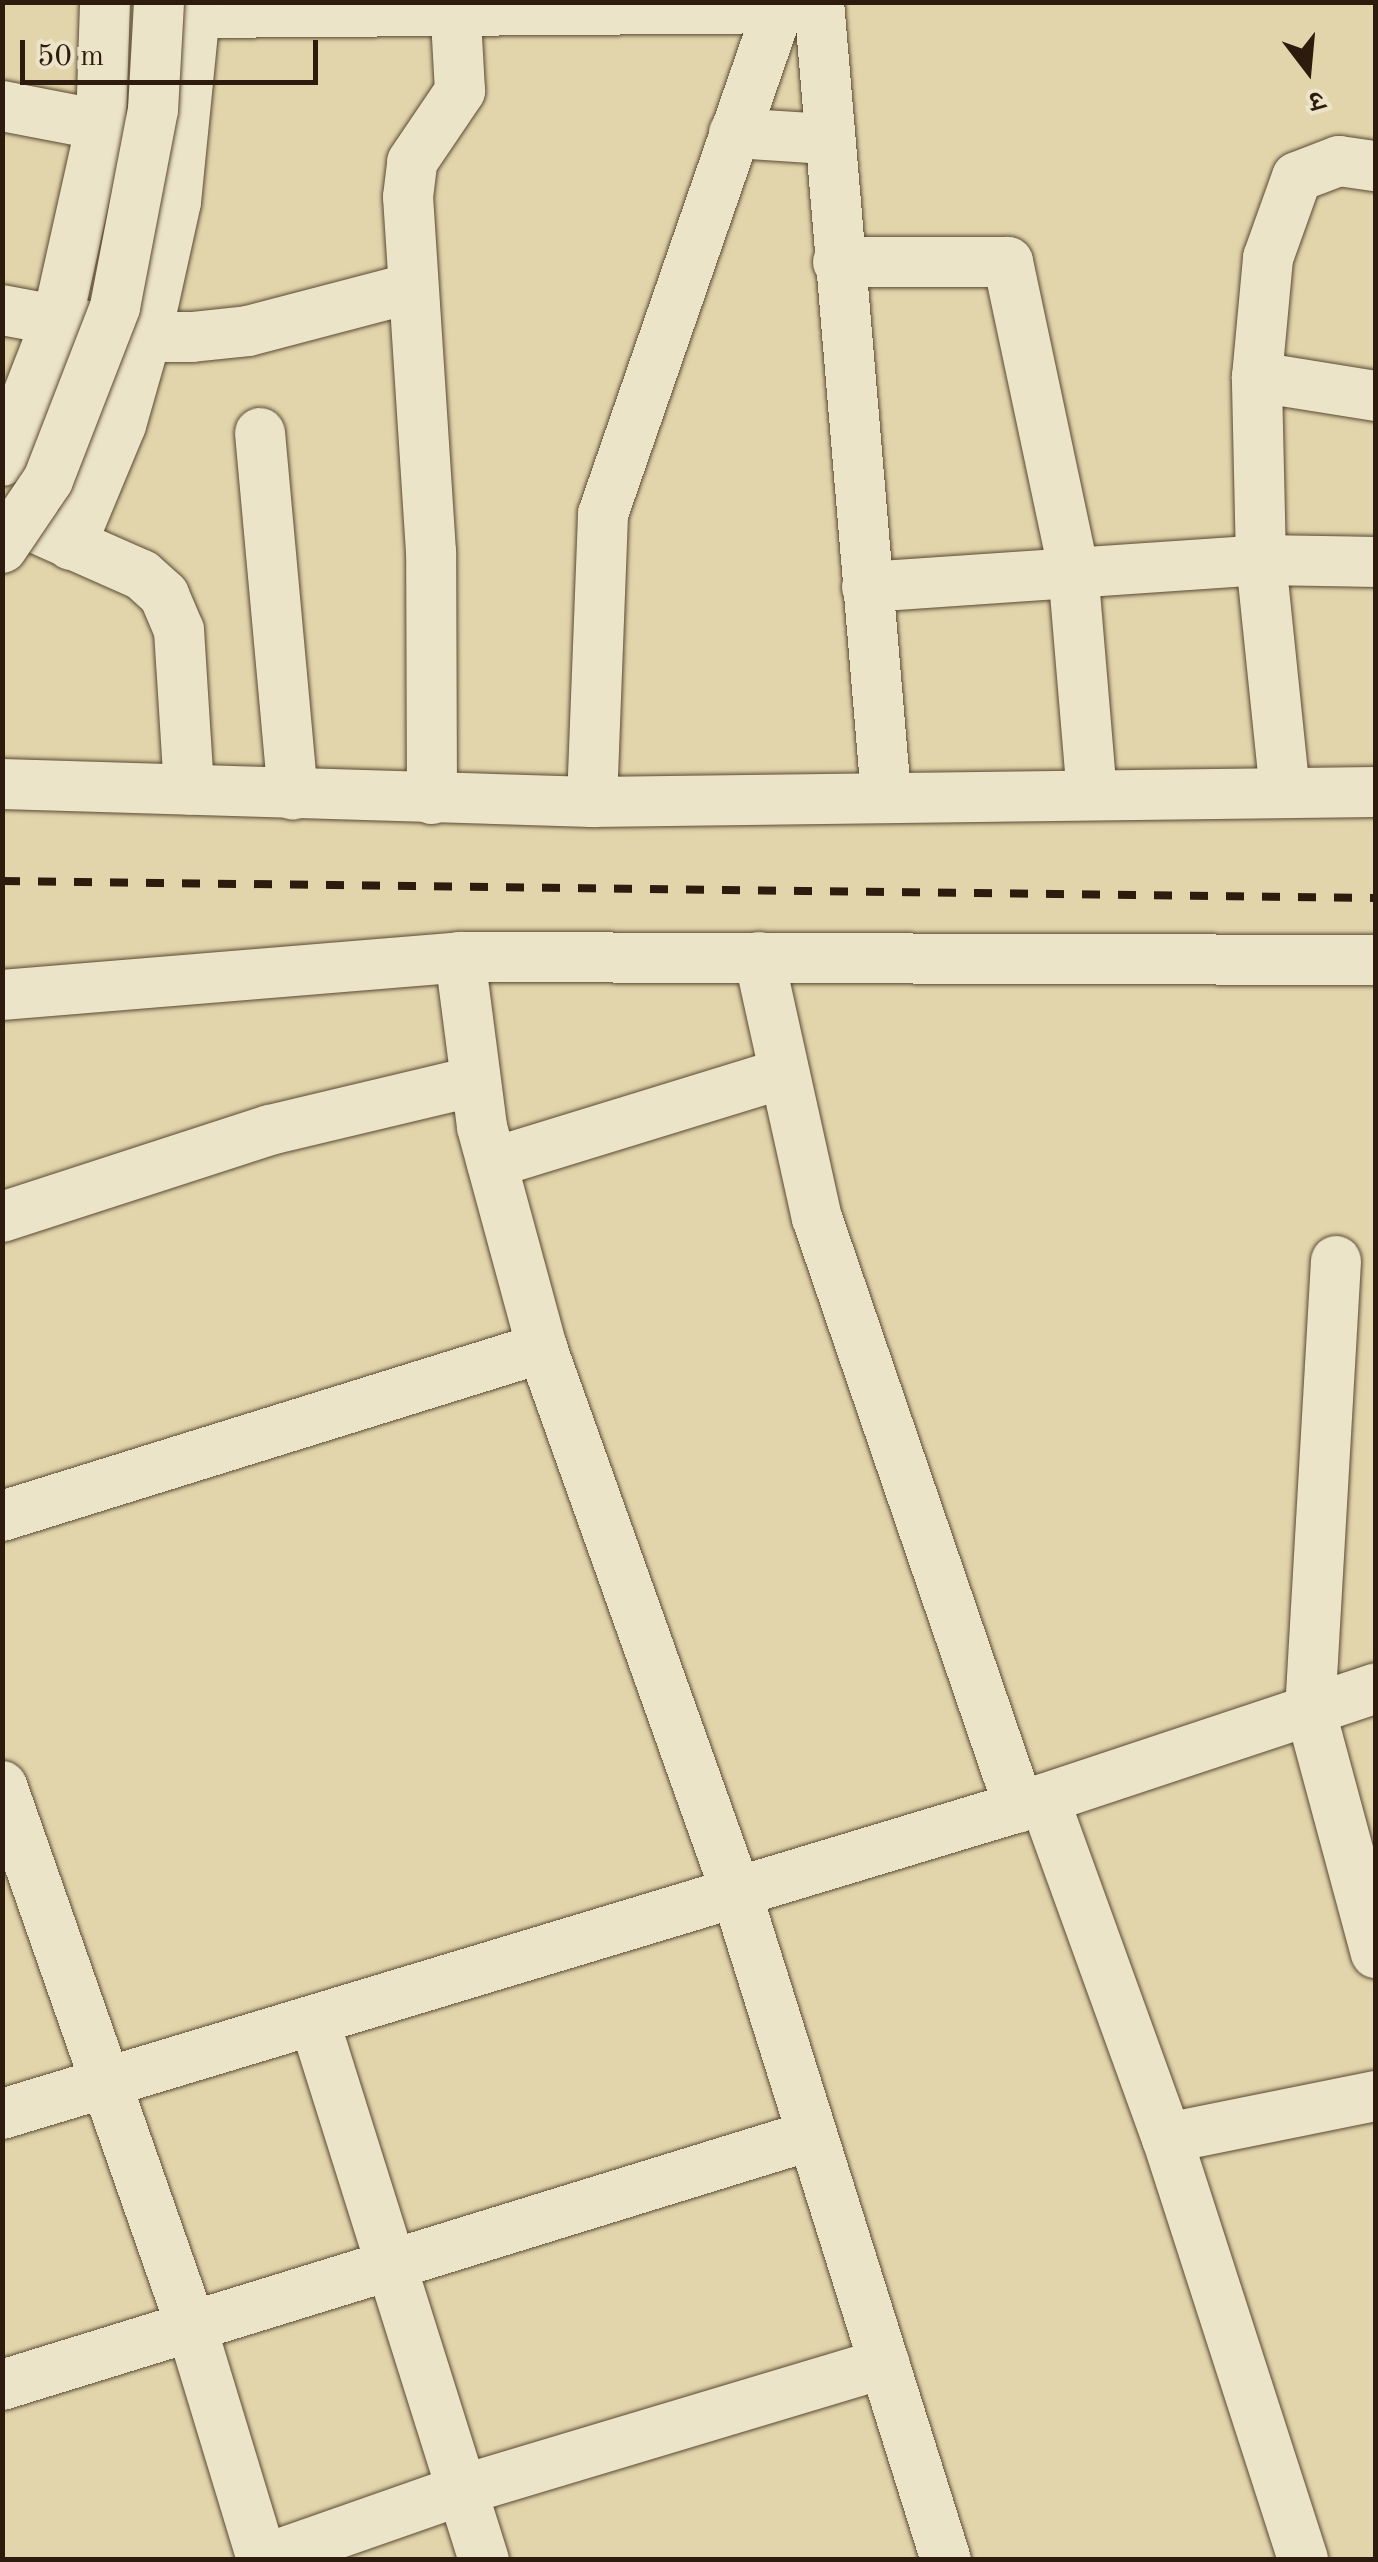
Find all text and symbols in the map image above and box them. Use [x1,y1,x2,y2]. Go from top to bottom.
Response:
scale bar [25,20,322,82]
north arrow [1258,20,1358,120]
text: 50 m [37,42,104,72]
text: उ [1306,83,1327,114]

